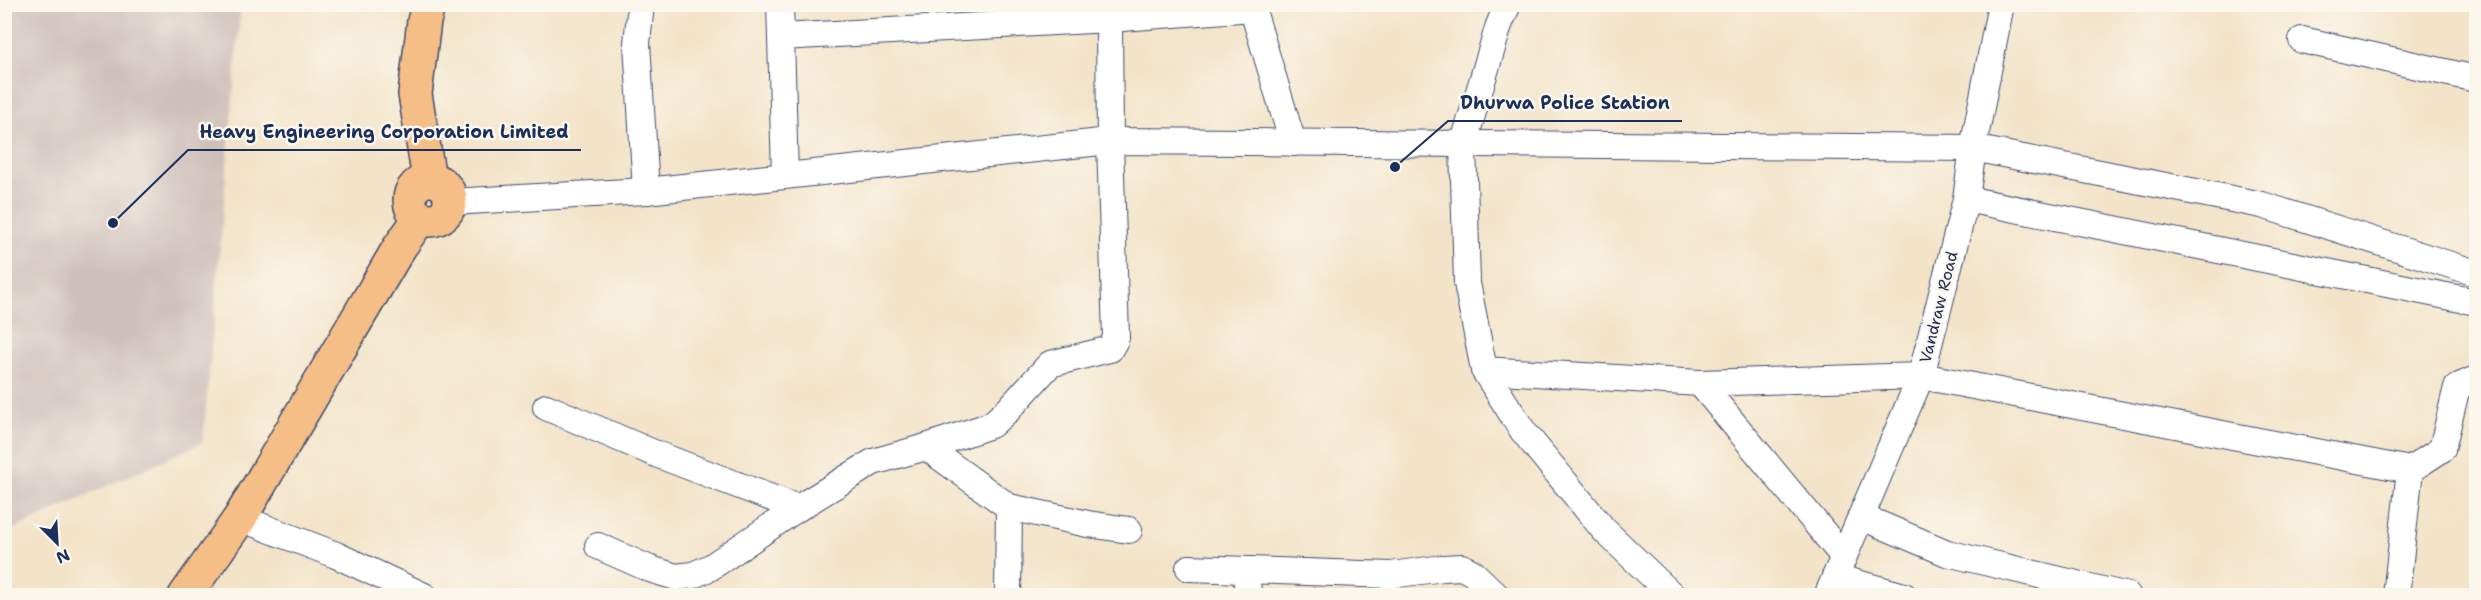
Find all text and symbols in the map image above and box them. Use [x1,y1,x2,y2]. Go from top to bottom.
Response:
callout: Dhurwa Police Station [1448,85,1682,121]
text: Dhurwa Police Station [1460,91,1670,115]
callout: Heavy Engineering Corporation Limited [188,114,581,150]
text: Heavy Engineering Corporation Limited [199,120,569,144]
street label: Vandraw Road [1914,249,1963,365]
north arrow [27,513,87,573]
text: N [53,544,73,568]

